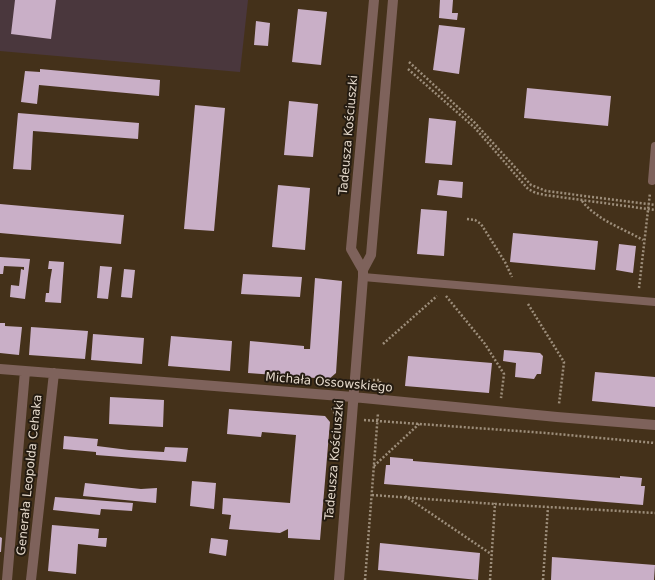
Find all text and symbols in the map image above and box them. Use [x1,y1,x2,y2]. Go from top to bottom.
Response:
street label: Tadeusza Kościuszki [337,74,361,196]
street label: Michała Ossowskiego [265,370,393,396]
street label: Generała Leopolda Cehaka [14,394,46,556]
street label: Tadeusza Kościuszki [323,399,347,521]

